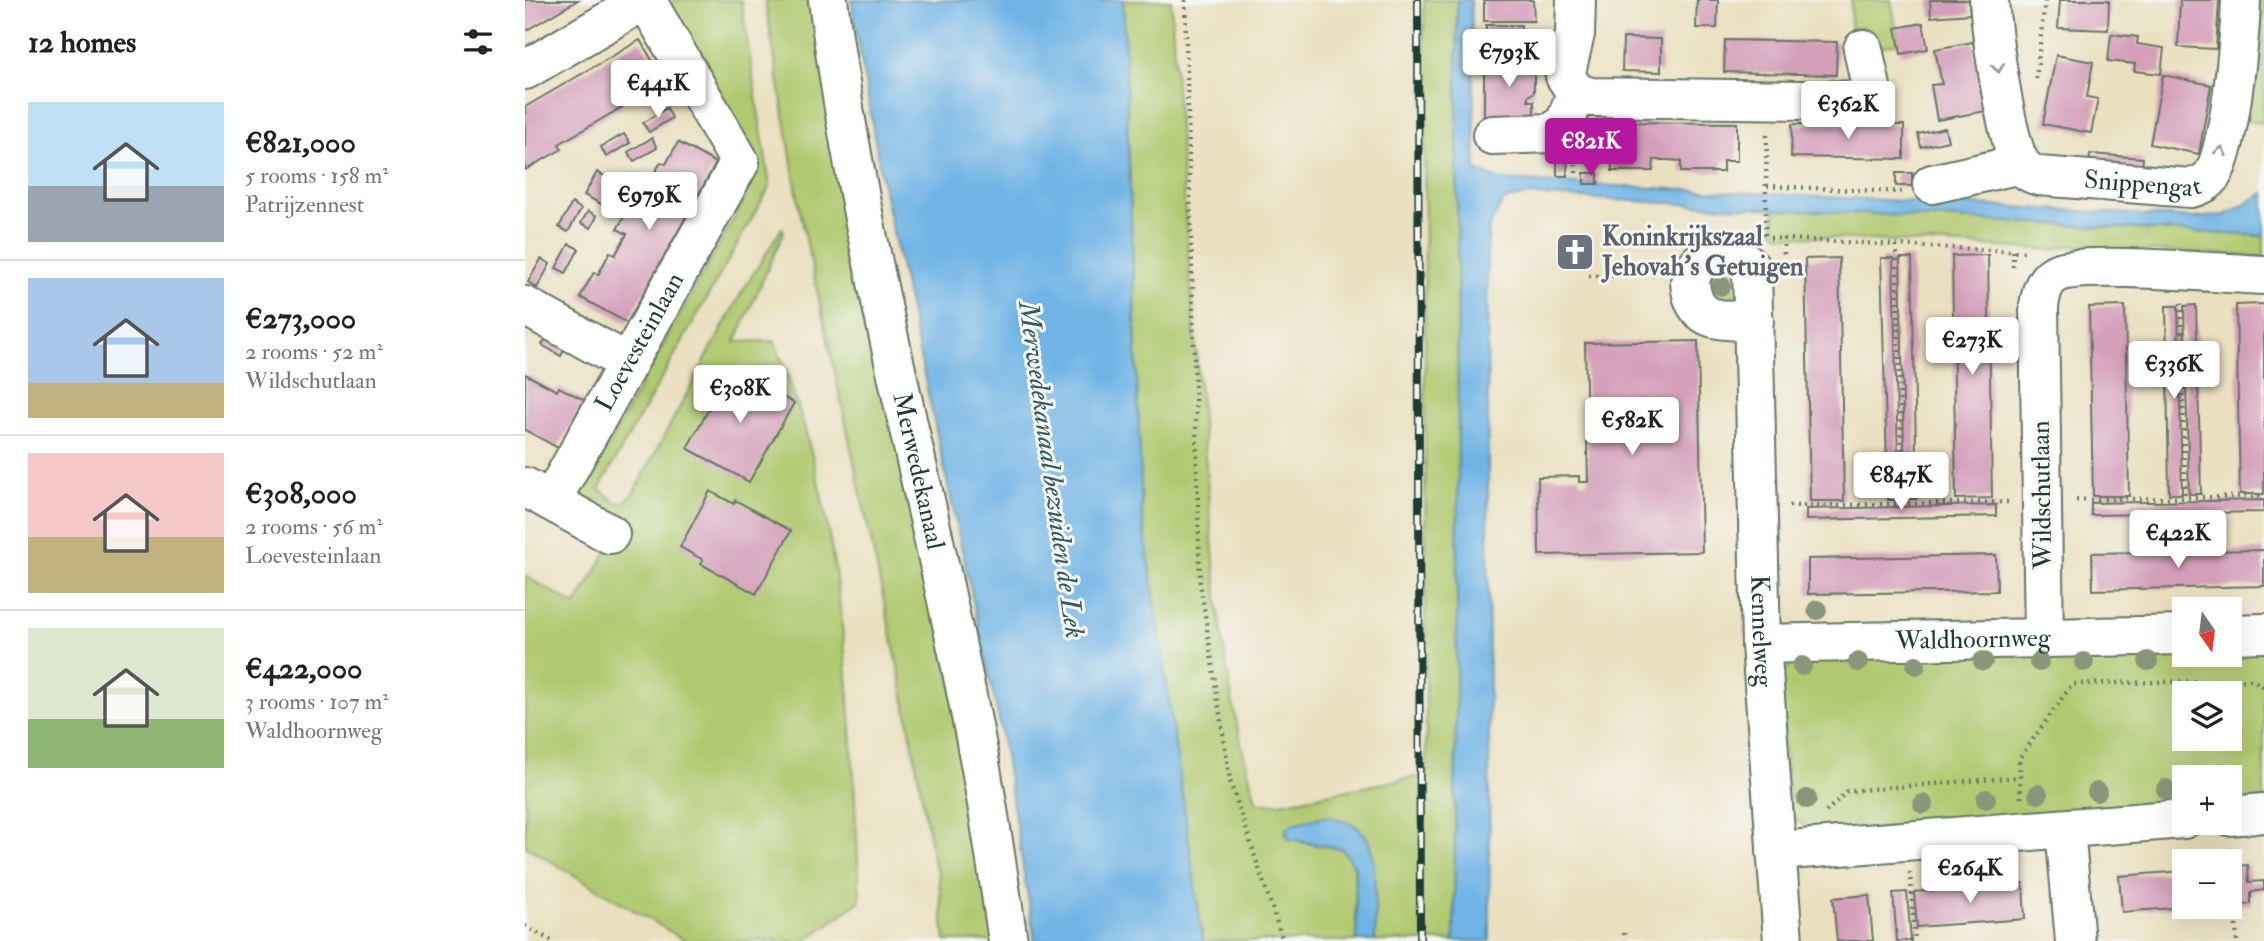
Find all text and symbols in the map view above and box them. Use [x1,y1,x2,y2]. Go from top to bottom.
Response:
icon: filters [459,23,497,61]
text: 12 homes [28,24,136,61]
pin: €793K [1460,29,1558,89]
text: €793K [1479,37,1539,66]
pin: €441K [609,60,707,120]
one-way arrow [1990,62,2005,74]
text: €441K [627,68,689,97]
pin: €362K [1799,82,1897,141]
text: €362K [1817,89,1879,118]
pin: €821K [1542,118,1640,178]
text: €821,000 [245,124,356,161]
text: €821K [1561,126,1621,155]
icon: home [84,130,168,214]
one-way arrow [2213,145,2227,157]
text: 5 rooms · 158 m² [245,161,389,190]
street label: Snippengat [2083,164,2206,204]
pin: €979K [600,173,698,232]
text: €979K [617,180,681,209]
text: Patrijzennest [245,190,364,219]
place label: Koninkrijkszaal Jehovah's Getuigen [1600,221,1804,284]
church icon: Koninkrijkszaal Jehovah's Getuigen [1554,231,1596,273]
street label: Loevesteinlaan [588,267,691,417]
water label: Merwedekanaal bezuiden de Lek [1010,297,1092,641]
text: €273,000 [245,300,356,337]
icon: home [84,306,168,390]
pin: €273K [1923,318,2021,377]
text: €273K [1942,325,2002,354]
text: 2 rooms · 52 m² [245,337,383,366]
pin: €336K [2125,342,2223,401]
text: €336K [2145,349,2203,378]
text: Wildschutlaan [245,366,377,395]
pin: €308K [691,366,789,425]
text: €308K [710,373,770,402]
street label: Merwedekanaal [885,390,952,553]
pin: €582K [1583,398,1681,457]
text: €582K [1601,405,1663,434]
street label: Wildschutlaan [2025,420,2059,571]
pin: €847K [1852,452,1950,512]
text: €847K [1870,460,1932,489]
text: €308,000 [245,475,357,512]
icon: home [84,481,168,565]
pin: €422K [2129,510,2227,570]
text: 2 rooms · 56 m² [245,512,383,541]
text: €422K [2145,518,2211,547]
text: Loevesteinlaan [245,541,381,570]
street label: Kennelweg [1743,574,1780,689]
north arrow [2172,597,2242,667]
map controls [2172,597,2242,919]
street label: Waldhoornweg [1894,622,2052,657]
text: €422,000 [245,650,362,687]
icon: home [84,656,168,740]
button: layers [2172,681,2242,751]
text: 3 rooms · 107 m² [245,687,389,716]
text: Waldhoornweg [245,716,382,745]
button: + [2172,765,2242,835]
pin: €264K [1921,846,2019,905]
button: − [2172,849,2242,919]
text: €264K [1937,853,2003,882]

